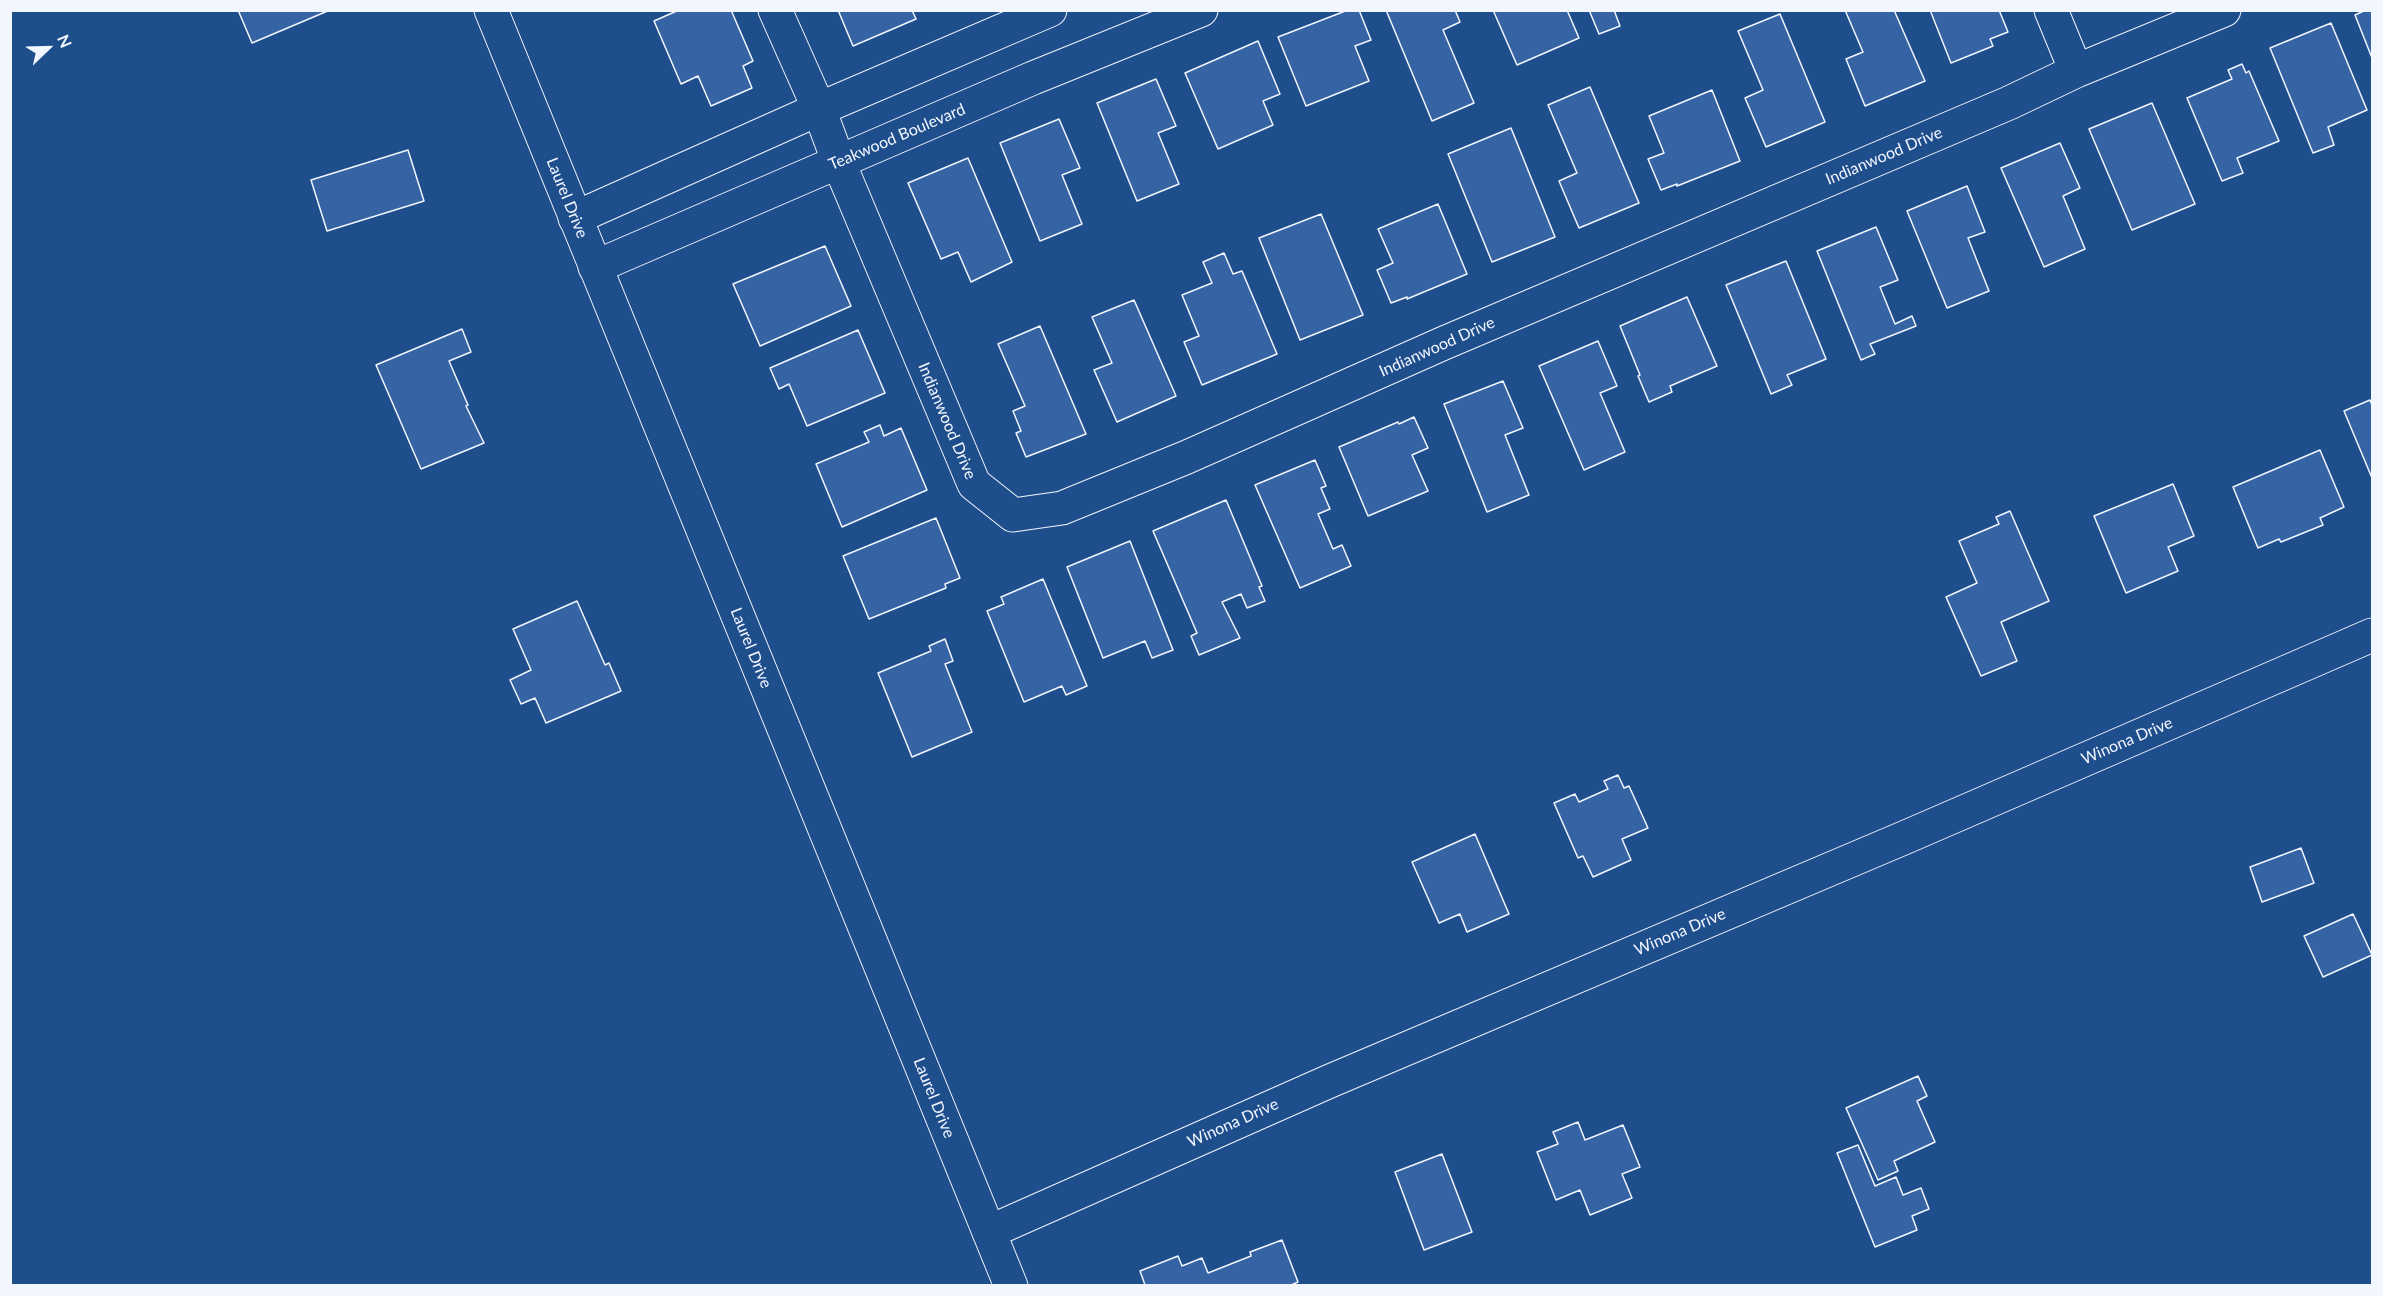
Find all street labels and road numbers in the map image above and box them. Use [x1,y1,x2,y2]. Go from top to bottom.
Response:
street label: Teakwood Boulevard [826,100,968,174]
street label: Indianwood Drive [1823,123,1945,189]
street label: Laurel Drive [542,155,592,241]
street label: Indianwood Drive [1376,313,1498,381]
street label: Indianwood Drive [914,360,980,482]
street label: Laurel Drive [726,605,776,691]
street label: Winona Drive [2078,713,2176,769]
street label: Winona Drive [1631,904,1729,960]
street label: Laurel Drive [909,1055,959,1141]
street label: Winona Drive [1185,1094,1281,1152]

